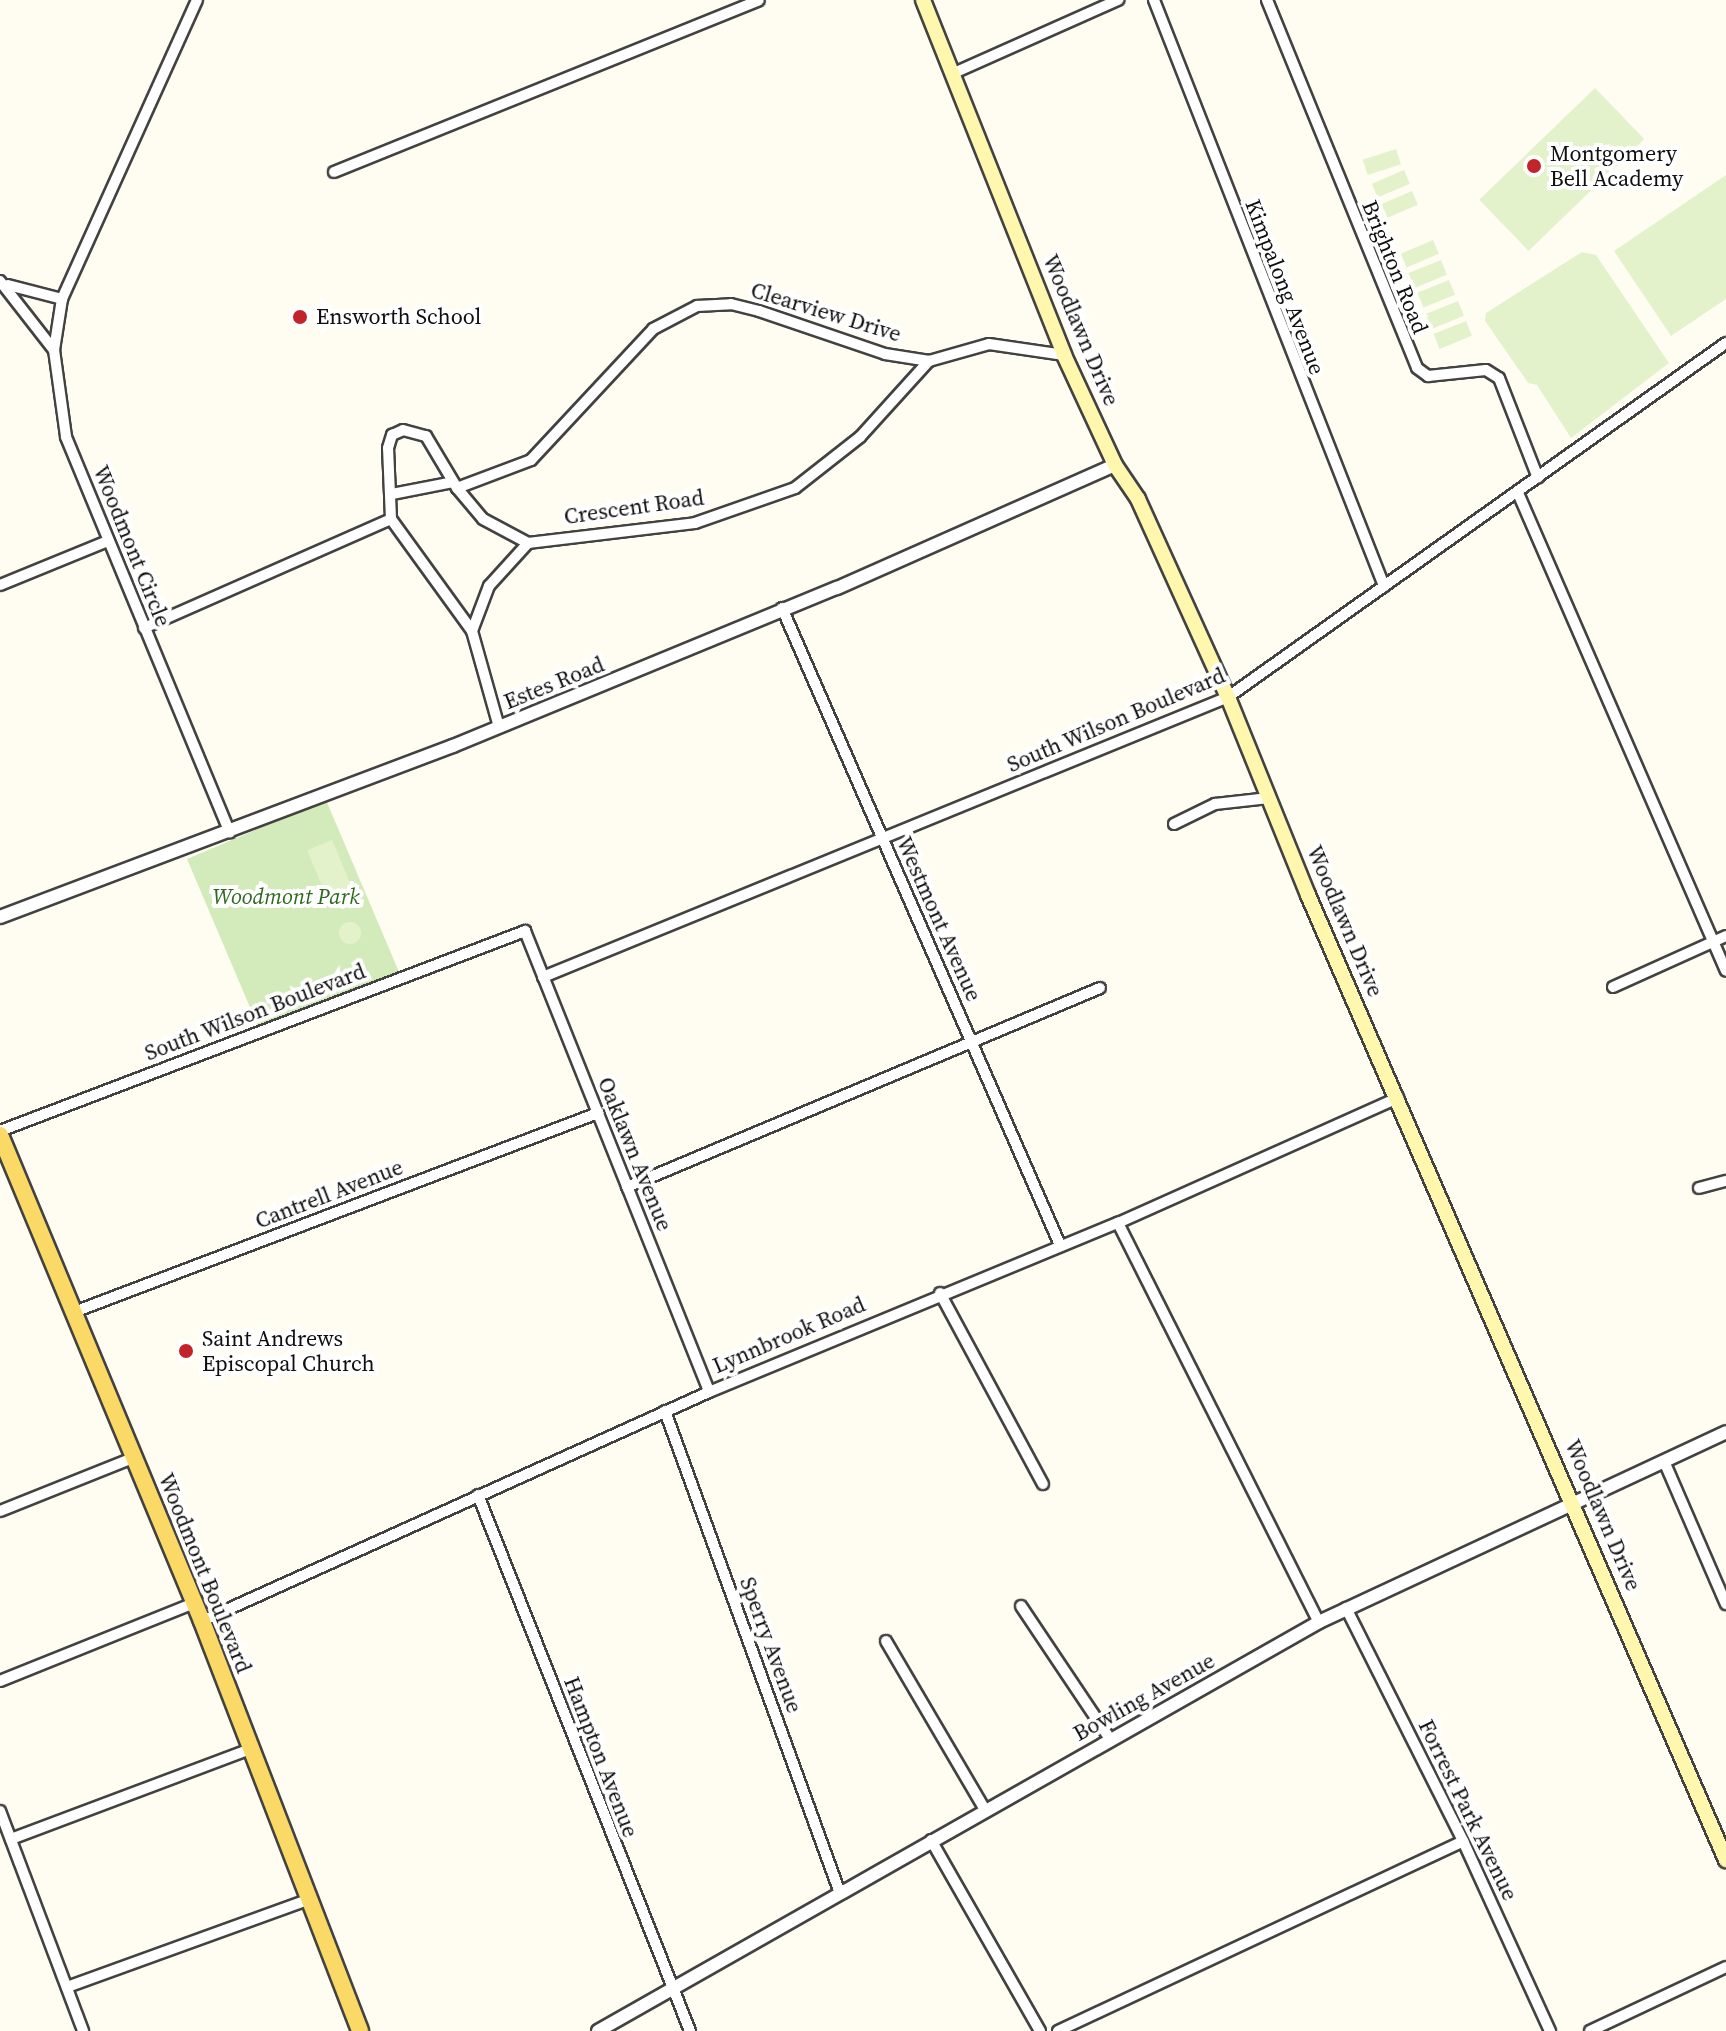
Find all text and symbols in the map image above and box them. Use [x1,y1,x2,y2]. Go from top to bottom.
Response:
place label: Montgomery Bell Academy [1550,140,1683,192]
marker: Montgomery Bell Academy [1525,157,1543,175]
street label: Kimpalong Avenue [1239,196,1331,378]
street label: Brighton Road [1356,196,1434,338]
street label: Woodlawn Drive [1037,250,1125,410]
street label: Clearview Drive [748,277,904,347]
place label: Ensworth School [316,304,481,330]
marker: Ensworth School [291,308,309,326]
street label: Woodmont Circle [88,462,176,630]
street label: Crescent Road [562,484,706,530]
street label: Estes Road [500,651,608,715]
street label: South Wilson Boulevard [1003,662,1229,778]
street label: Westmont Avenue [891,833,987,1005]
street label: Woodlawn Drive [1301,841,1389,1001]
park label: Woodmont Park [212,884,360,910]
street label: South Wilson Boulevard [141,958,369,1066]
street label: Oaklawn Avenue [592,1073,678,1235]
street label: Cantrell Avenue [252,1154,406,1234]
street label: Lynnbrook Road [709,1291,869,1379]
place label: Saint Andrews Episcopal Church [202,1325,375,1376]
marker: Saint Andrews Episcopal Church [177,1342,195,1360]
street label: Woodlawn Drive [1559,1435,1647,1595]
street label: Woodmont Boulevard [153,1469,257,1677]
street label: Sperry Avenue [734,1574,808,1716]
street label: Bowling Avenue [1069,1647,1219,1747]
street label: Hampton Avenue [558,1673,644,1841]
street label: Forrest Park Avenue [1413,1715,1523,1905]

